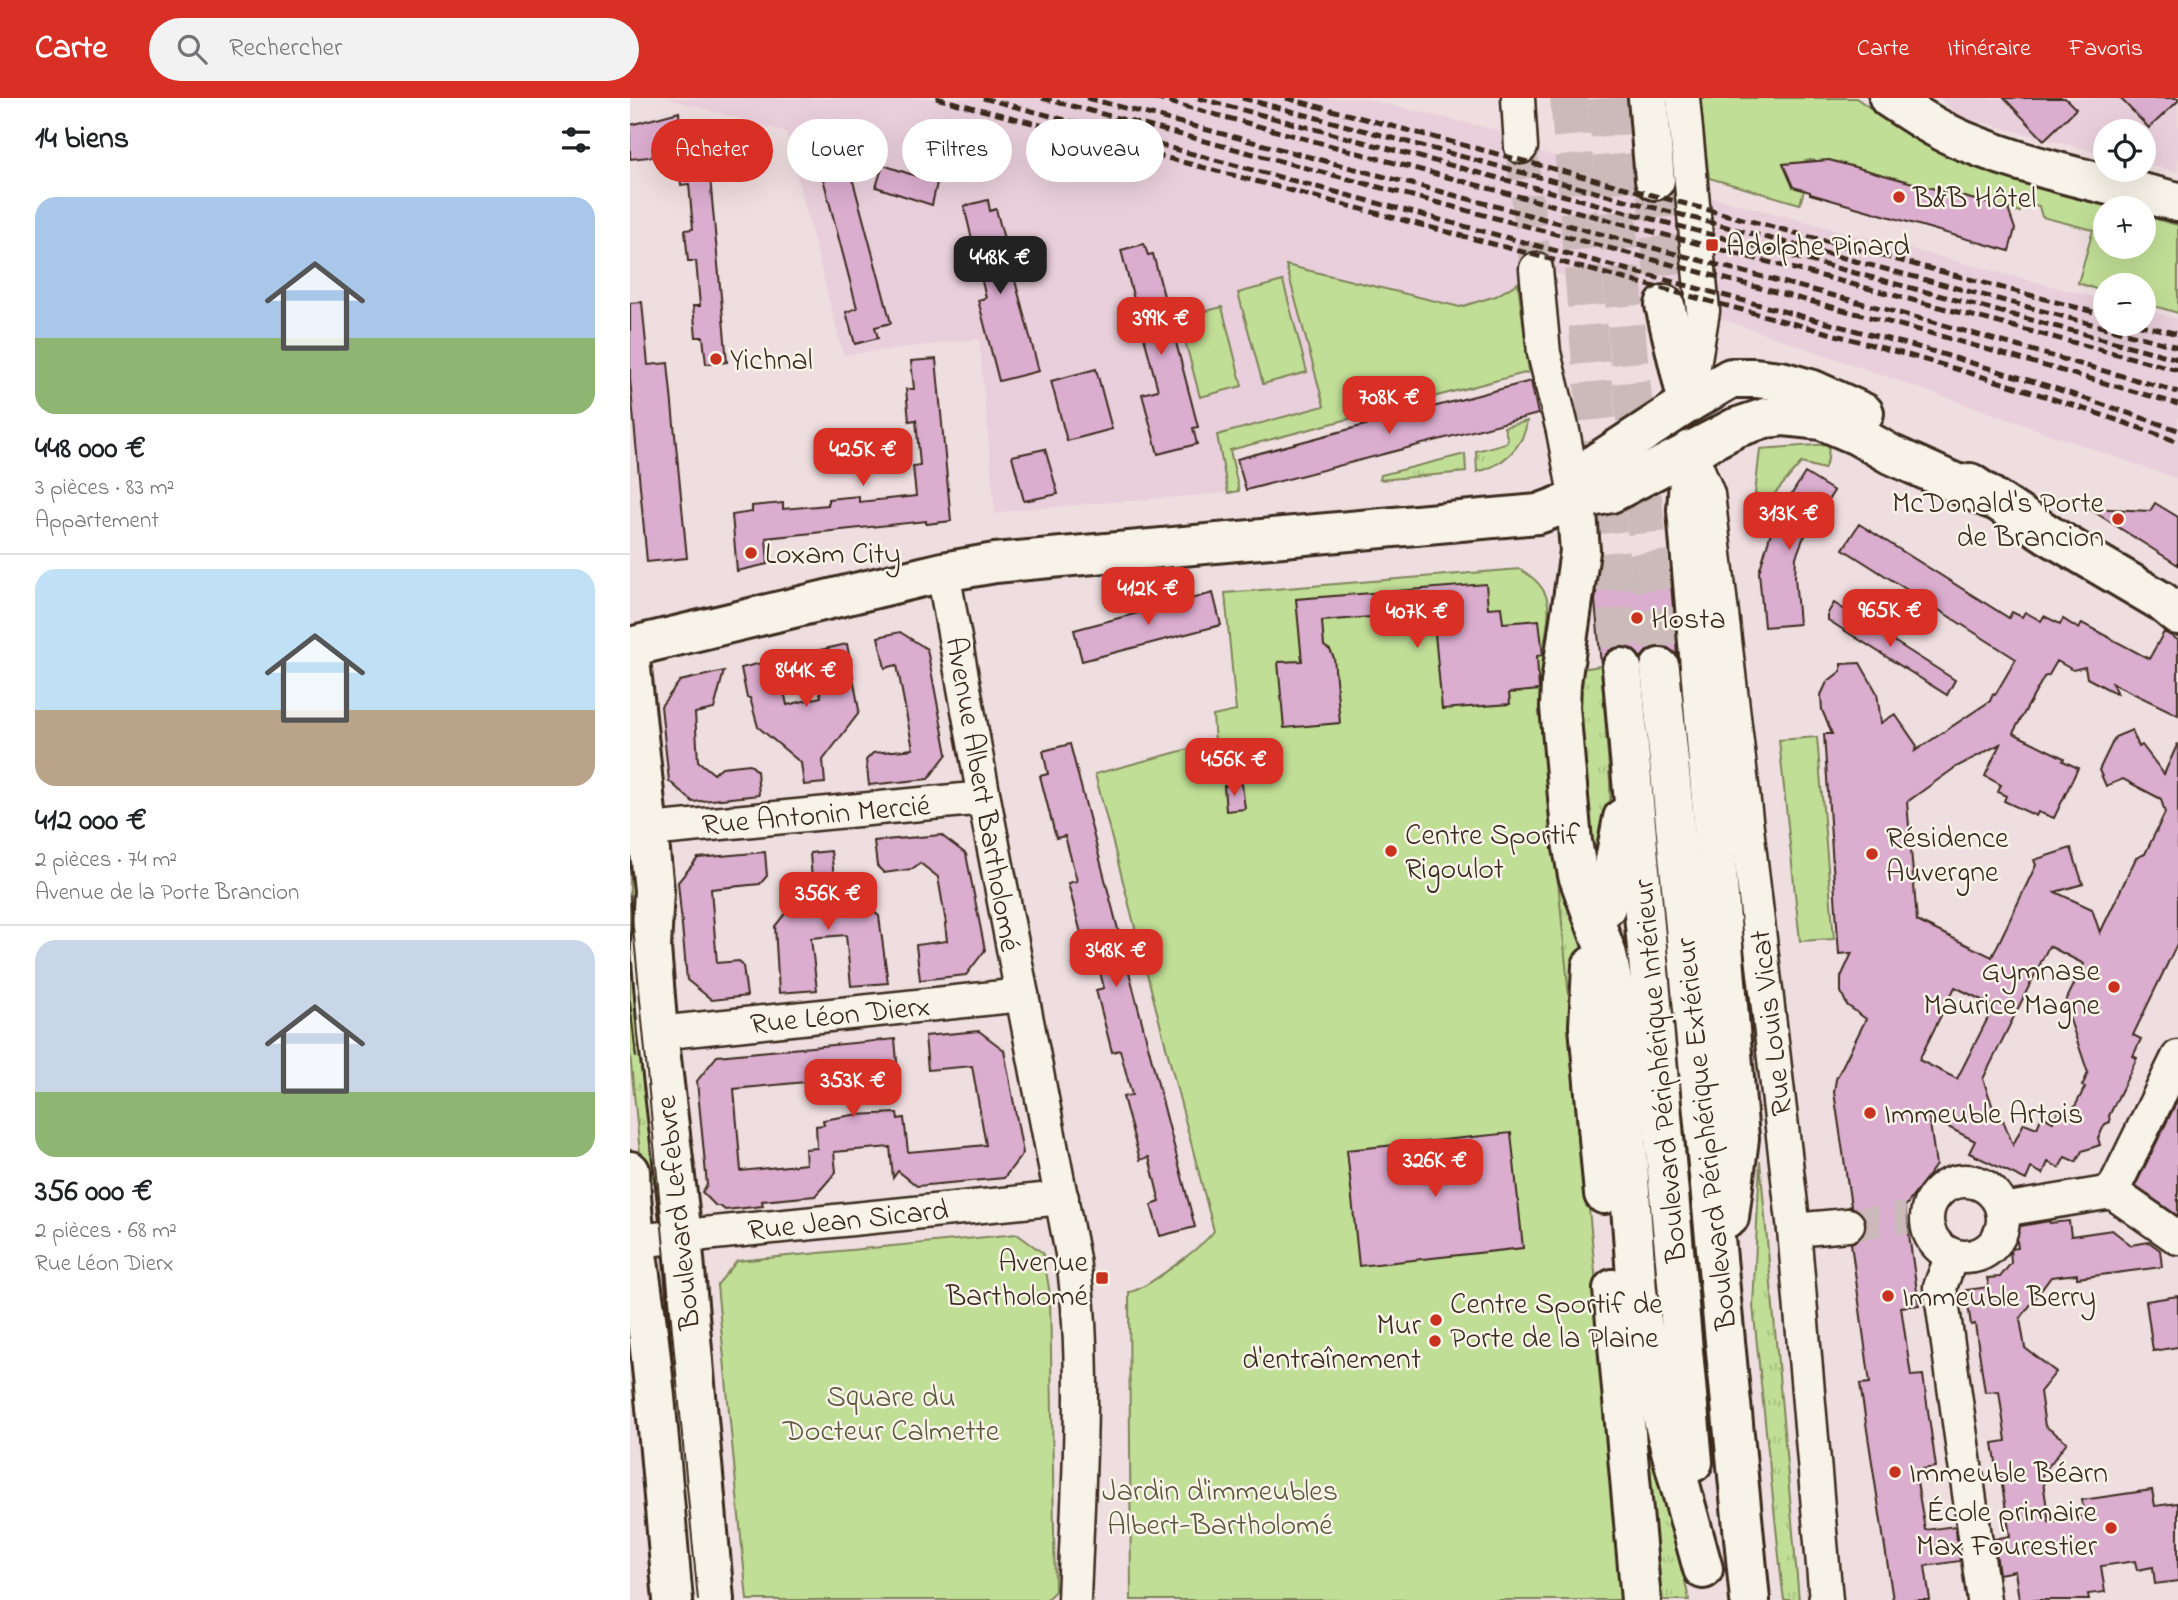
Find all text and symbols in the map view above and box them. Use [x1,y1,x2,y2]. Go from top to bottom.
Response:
search box [149,18,639,81]
text: Carte [35,25,107,73]
icon: search [173,30,211,68]
text: Rechercher [229,30,342,68]
text: Carte [1857,32,1909,67]
text: Itinéraire [1947,32,2031,67]
text: Favoris [2069,32,2143,67]
text: 14 biens [35,118,129,162]
chip: Acheter [651,119,773,182]
chip: Louer [787,119,888,182]
chip: Filtres [902,119,1012,182]
chip: Nouveau [1026,119,1164,182]
map controls [2093,119,2156,336]
button: locate [2093,119,2156,182]
icon: filters [557,121,595,159]
place label: B&B Hôtel [1912,178,2036,222]
marker: B&B Hôtel [1891,189,1907,205]
button: + [2093,196,2156,259]
place label: Adolphe Pinard [1726,226,1910,270]
pin: 448K € [943,236,1057,296]
marker: Adolphe Pinard [1704,237,1720,253]
text: 448K € [970,242,1030,275]
icon: home [252,243,378,369]
button: − [2093,273,2156,336]
pin: 399K € [1104,298,1218,357]
text: 399K € [1133,303,1189,336]
place label: Yichnal [730,340,813,384]
marker: Yichnal [708,351,724,367]
pin: 708K € [1332,376,1446,436]
text: 708K € [1359,382,1419,415]
text: 448 000 € [35,428,146,472]
pin: 425K € [806,428,920,488]
text: 425K € [830,434,897,467]
text: 3 pièces · 83 m² [35,472,174,505]
place label: McDonald's Porte de Brancion [1892,483,2105,561]
pin: 313K € [1732,492,1846,552]
text: 313K € [1759,498,1819,531]
text: Appartement [35,505,159,538]
marker: McDonald's Porte de Brancion [2110,511,2126,527]
place label: Loxam City [765,534,901,578]
marker: Loxam City [743,545,759,561]
pin: 412K € [1091,568,1205,627]
text: 412K € [1117,573,1179,606]
pin: 965K € [1833,589,1947,649]
pin: 407K € [1360,590,1474,650]
text: 965K € [1858,595,1922,628]
text: 407K € [1386,596,1448,629]
place label: Hosta [1651,599,1726,643]
marker: Hosta [1629,610,1645,626]
icon: home [252,615,378,741]
street label: Avenue Albert Bartholomé [932,634,1031,956]
pin: 844K € [749,650,863,709]
text: 844K € [776,655,836,688]
pin: 456K € [1177,738,1291,798]
text: 456K € [1201,744,1267,777]
street label: Rue Antonin Mercié [700,785,933,849]
text: 412 000 € [35,800,147,844]
place label: Centre Sportif Rigoulot [1405,815,1580,893]
place label: Résidence Auvergne [1886,818,2009,896]
marker: Centre Sportif Rigoulot [1383,843,1399,859]
text: 2 pièces · 74 m² [35,844,177,877]
marker: Résidence Auvergne [1864,846,1880,862]
pin: 356K € [771,872,885,932]
text: Avenue de la Porte Brancion [35,877,299,910]
street label: Boulevard Périphérique Intérieur [1623,877,1701,1265]
text: 356K € [795,878,861,911]
street label: Rue Louis Vicat [1740,927,1806,1118]
pin: 348K € [1059,930,1173,989]
text: 348K € [1086,935,1146,968]
street label: Boulevard Périphérique Extérieur [1665,935,1751,1333]
place label: Gymnase Maurice Magne [1923,951,2101,1029]
marker: Gymnase Maurice Magne [2106,979,2122,995]
icon: home [252,986,378,1112]
street label: Rue Léon Dierx [748,986,932,1048]
pin: 353K € [796,1060,910,1119]
text: 353K € [820,1065,886,1098]
street label: Boulevard Lefebvre [646,1093,714,1333]
place label: Immeuble Artois [1884,1094,2083,1138]
marker: Immeuble Artois [1862,1105,1878,1121]
pin: 326K € [1378,1140,1492,1199]
text: 326K € [1403,1145,1467,1178]
text: 356 000 € [35,1171,153,1215]
street label: Rue Jean Sicard [746,1190,951,1254]
text: 2 pièces · 68 m² [35,1215,177,1248]
place label: Avenue Bartholomé [945,1242,1089,1320]
text: Rue Léon Dierx [35,1248,173,1281]
marker: Avenue Bartholomé [1094,1270,1110,1286]
place label: Immeuble Berry [1902,1277,2096,1321]
place label: Centre Sportif de Porte de la Plaine [1450,1284,1663,1362]
marker: Immeuble Berry [1880,1288,1896,1304]
place label: Mur d'entraînement [1242,1305,1422,1383]
marker: Centre Sportif de Porte de la Plaine [1428,1312,1444,1328]
marker: Mur d'entraînement [1427,1333,1443,1349]
park label: Square du Docteur Calmette [782,1377,1000,1455]
place label: Immeuble Béarn [1909,1453,2108,1497]
marker: Immeuble Béarn [1887,1464,1903,1480]
park label: Jardin d'immeubles Albert-Bartholomé [1102,1471,1338,1549]
place label: École primaire Max Fourestier [1916,1492,2098,1570]
marker: École primaire Max Fourestier [2103,1520,2119,1536]

